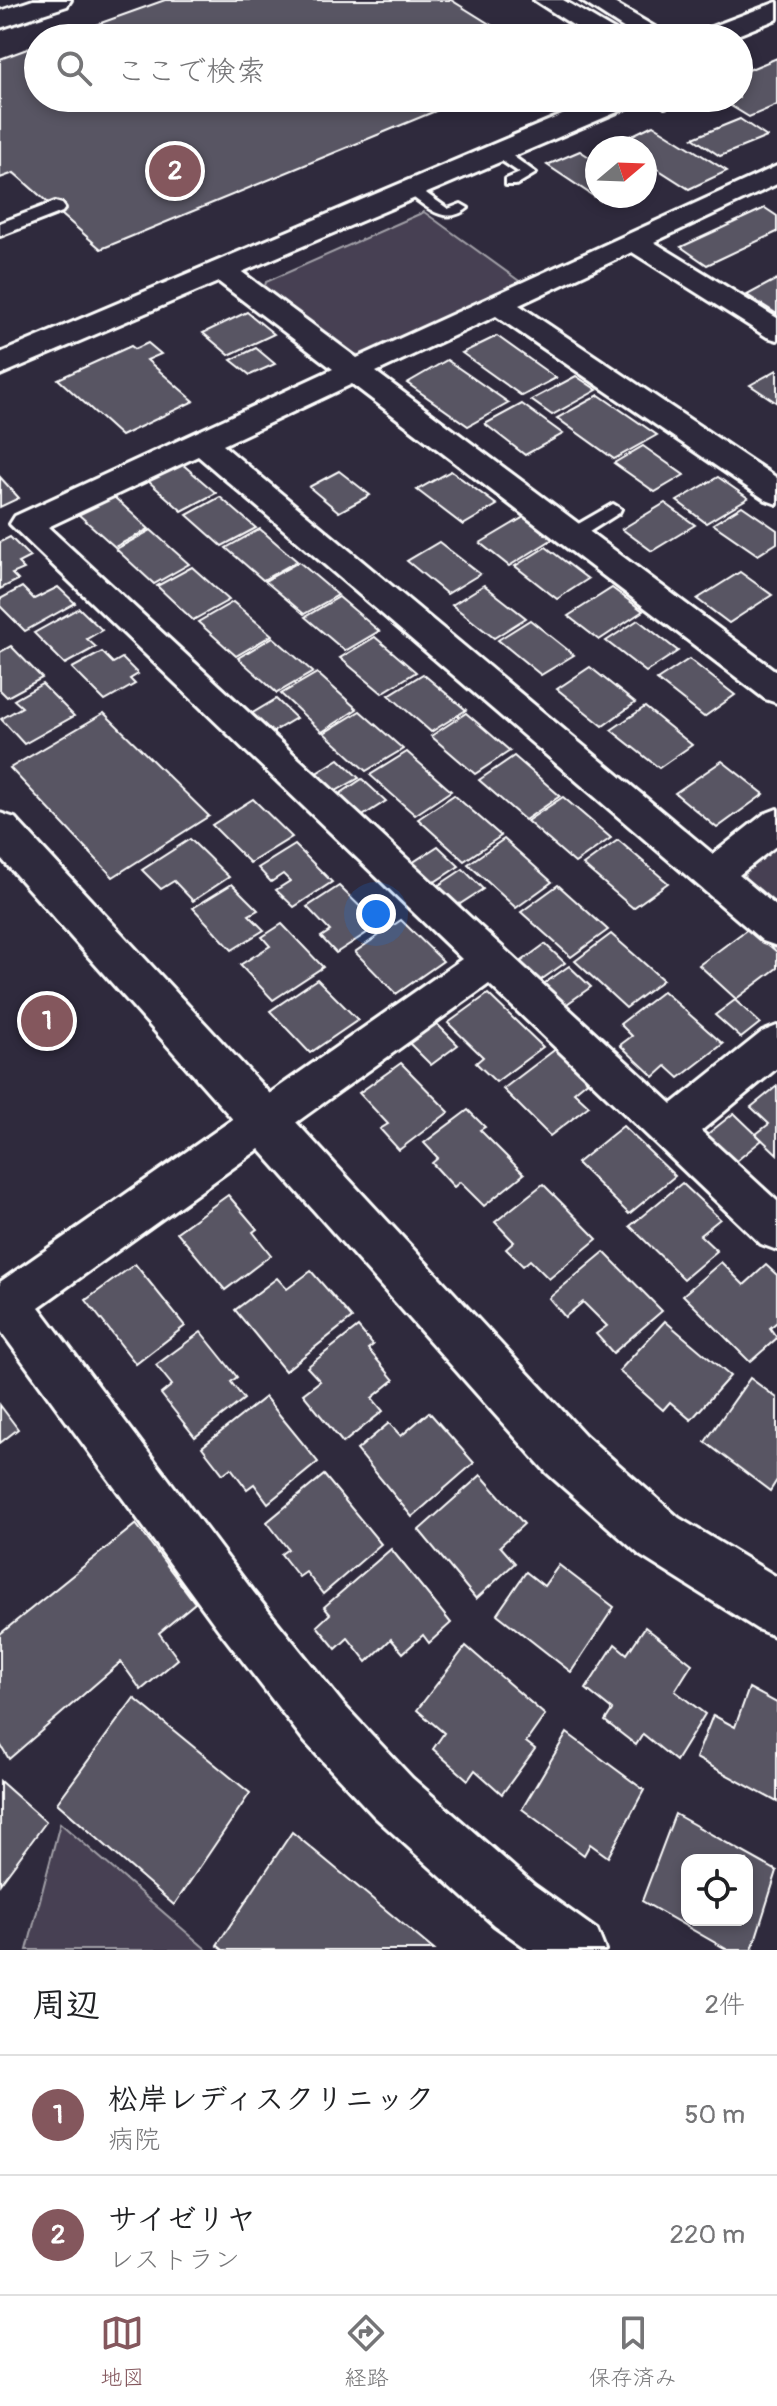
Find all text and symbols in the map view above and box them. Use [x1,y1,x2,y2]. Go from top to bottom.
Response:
search box [24,24,753,112]
icon: search [52,46,96,90]
text: ここで検索 [116,53,266,90]
north arrow [585,136,657,208]
pin: 2 [149,141,201,201]
your location [356,894,396,934]
pin: 1 [21,991,73,1051]
map controls [681,1854,753,1926]
button: locate [681,1854,753,1926]
text: 周辺 [32,1984,100,2027]
text: 2件 [704,1989,745,2021]
text: 松岸レディスクリニック [108,2081,434,2118]
text: 1 [53,2099,63,2131]
text: 50 m [684,2099,745,2131]
text: 病院 [108,2124,160,2156]
text: サイゼリヤ [108,2201,256,2238]
text: 2 [51,2219,65,2251]
text: 220 m [669,2219,745,2251]
text: レストラン [108,2244,240,2276]
tab: 地図 [100,2311,144,2392]
tab: 経路 [344,2311,389,2392]
tab: 保存済み [589,2311,677,2392]

